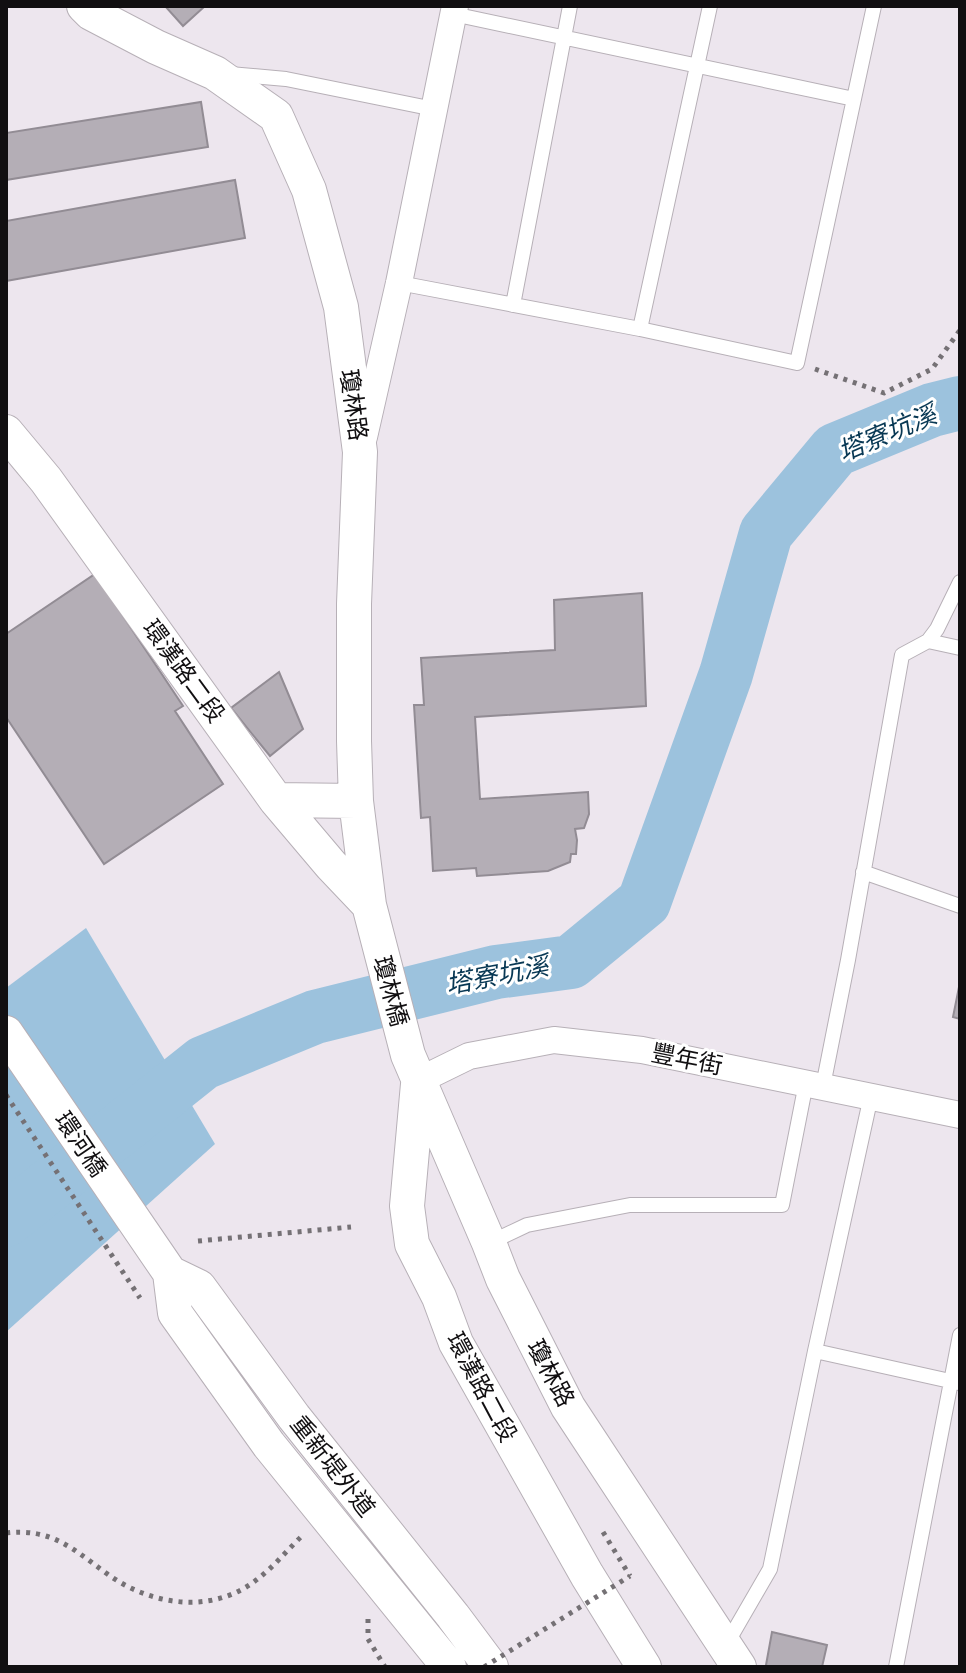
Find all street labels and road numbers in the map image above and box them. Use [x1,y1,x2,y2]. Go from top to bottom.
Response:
street label: 瓊林路 [335,367,373,443]
street label: 環漢路二段 [137,614,231,728]
street label: 瓊林橋 [368,952,414,1030]
street label: 豐年街 [649,1038,725,1080]
street label: 環河橋 [49,1106,113,1182]
street label: 環漢路二段 [441,1327,523,1447]
street label: 瓊林路 [521,1334,581,1412]
street label: 重新堤外道 [285,1410,381,1522]

